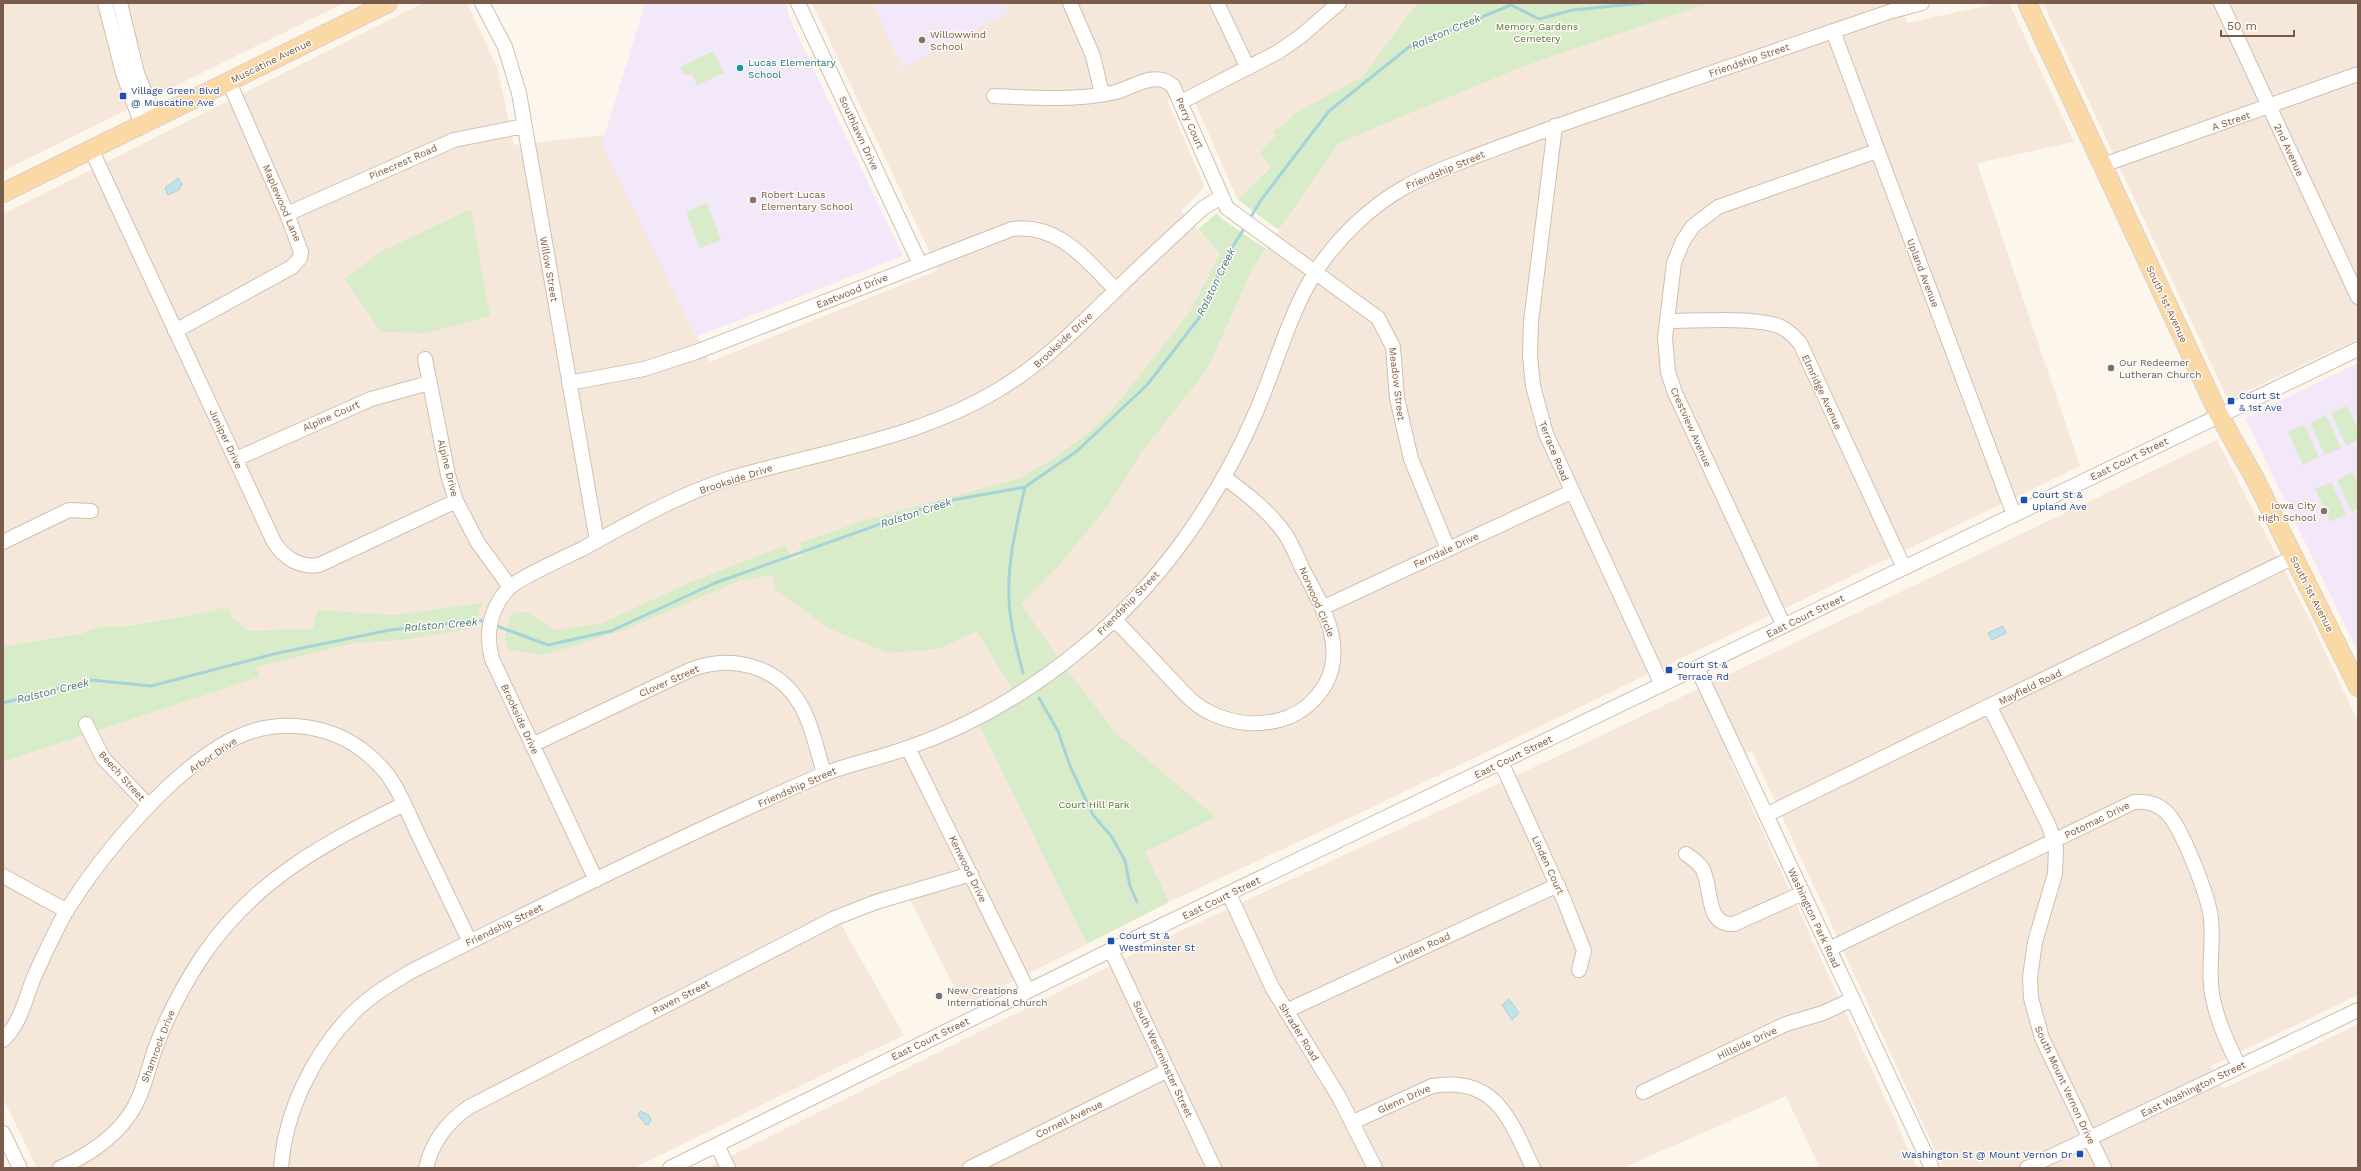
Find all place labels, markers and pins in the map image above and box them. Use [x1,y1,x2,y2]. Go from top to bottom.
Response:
place label: Willowwind School [930,29,986,52]
marker: Willowwind School [917,35,927,45]
place label: Lucas Elementary School [748,57,837,80]
marker: Lucas Elementary School [735,63,745,73]
place label: Village Green Blvd @ Muscatine Ave [131,85,220,108]
marker: Village Green Blvd @ Muscatine Ave [118,91,128,101]
place label: Robert Lucas Elementary School [761,189,853,212]
marker: Robert Lucas Elementary School [748,195,758,205]
place label: Our Redeemer Lutheran Church [2119,357,2201,380]
marker: Our Redeemer Lutheran Church [2106,363,2116,373]
place label: Court St & 1st Ave [2239,390,2282,413]
marker: Court St & 1st Ave [2226,396,2236,406]
place label: Court St & Upland Ave [2032,489,2087,512]
marker: Court St & Upland Ave [2019,495,2029,505]
place label: Iowa City High School [2258,500,2317,523]
marker: Iowa City High School [2319,506,2329,516]
place label: Court St & Terrace Rd [1677,659,1729,682]
marker: Court St & Terrace Rd [1664,665,1674,675]
place label: Court St & Westminster St [1119,930,1196,953]
marker: Court St & Westminster St [1106,936,1116,946]
place label: New Creations International Church [947,985,1047,1008]
marker: New Creations International Church [934,991,944,1001]
place label: Washington St @ Mount Vernon Dr [1902,1149,2072,1160]
marker: Washington St @ Mount Vernon Dr [2075,1149,2085,1159]

